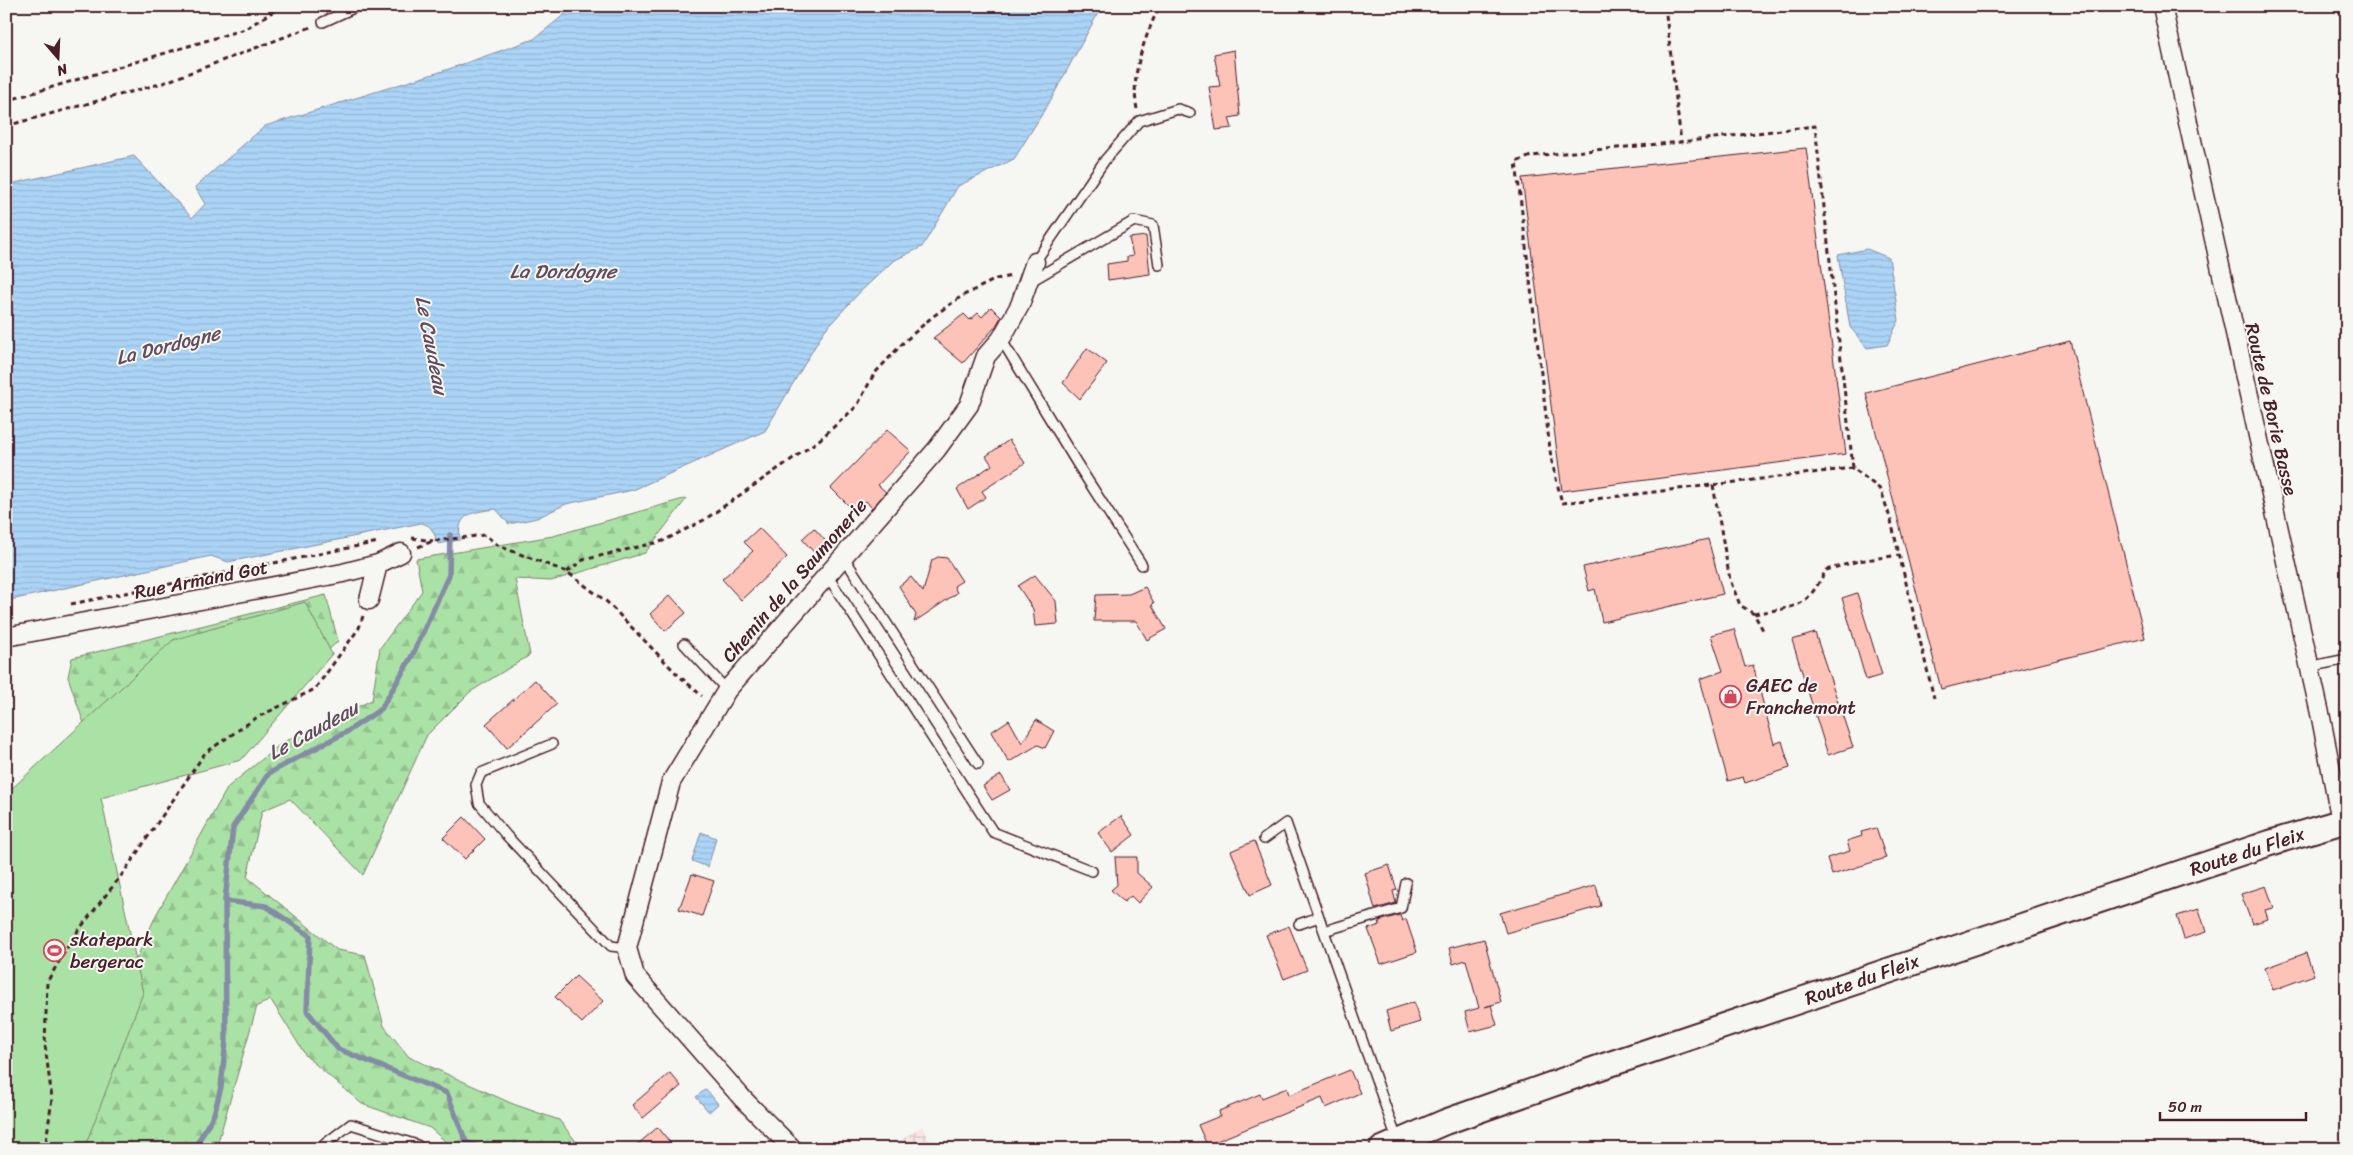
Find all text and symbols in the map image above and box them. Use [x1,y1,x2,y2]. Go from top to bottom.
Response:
north arrow [32,32,82,82]
text: N [53,56,72,83]
water label: La Dordogne [510,254,618,289]
water label: Le Caudeau [405,293,459,400]
water label: La Dordogne [112,315,226,375]
street label: Route de Borie Basse [2236,320,2307,499]
street label: Chemin de la Saumonerie [713,490,876,670]
street label: Rue Armand Got [131,550,271,609]
place label: GAEC de Franchemont [1746,669,1856,724]
shop icon: GAEC de Franchemont [1718,684,1742,708]
water label: Le Caudeau [261,690,367,770]
street label: Route du Fleix [2185,817,2309,886]
place label: skatepark bergerac [69,923,153,978]
sports icon: skatepark bergerac [42,938,66,962]
street label: Route du Fleix [1800,944,1924,1015]
scale bar [2160,1090,2307,1122]
text: 50 m [2168,1094,2203,1120]

